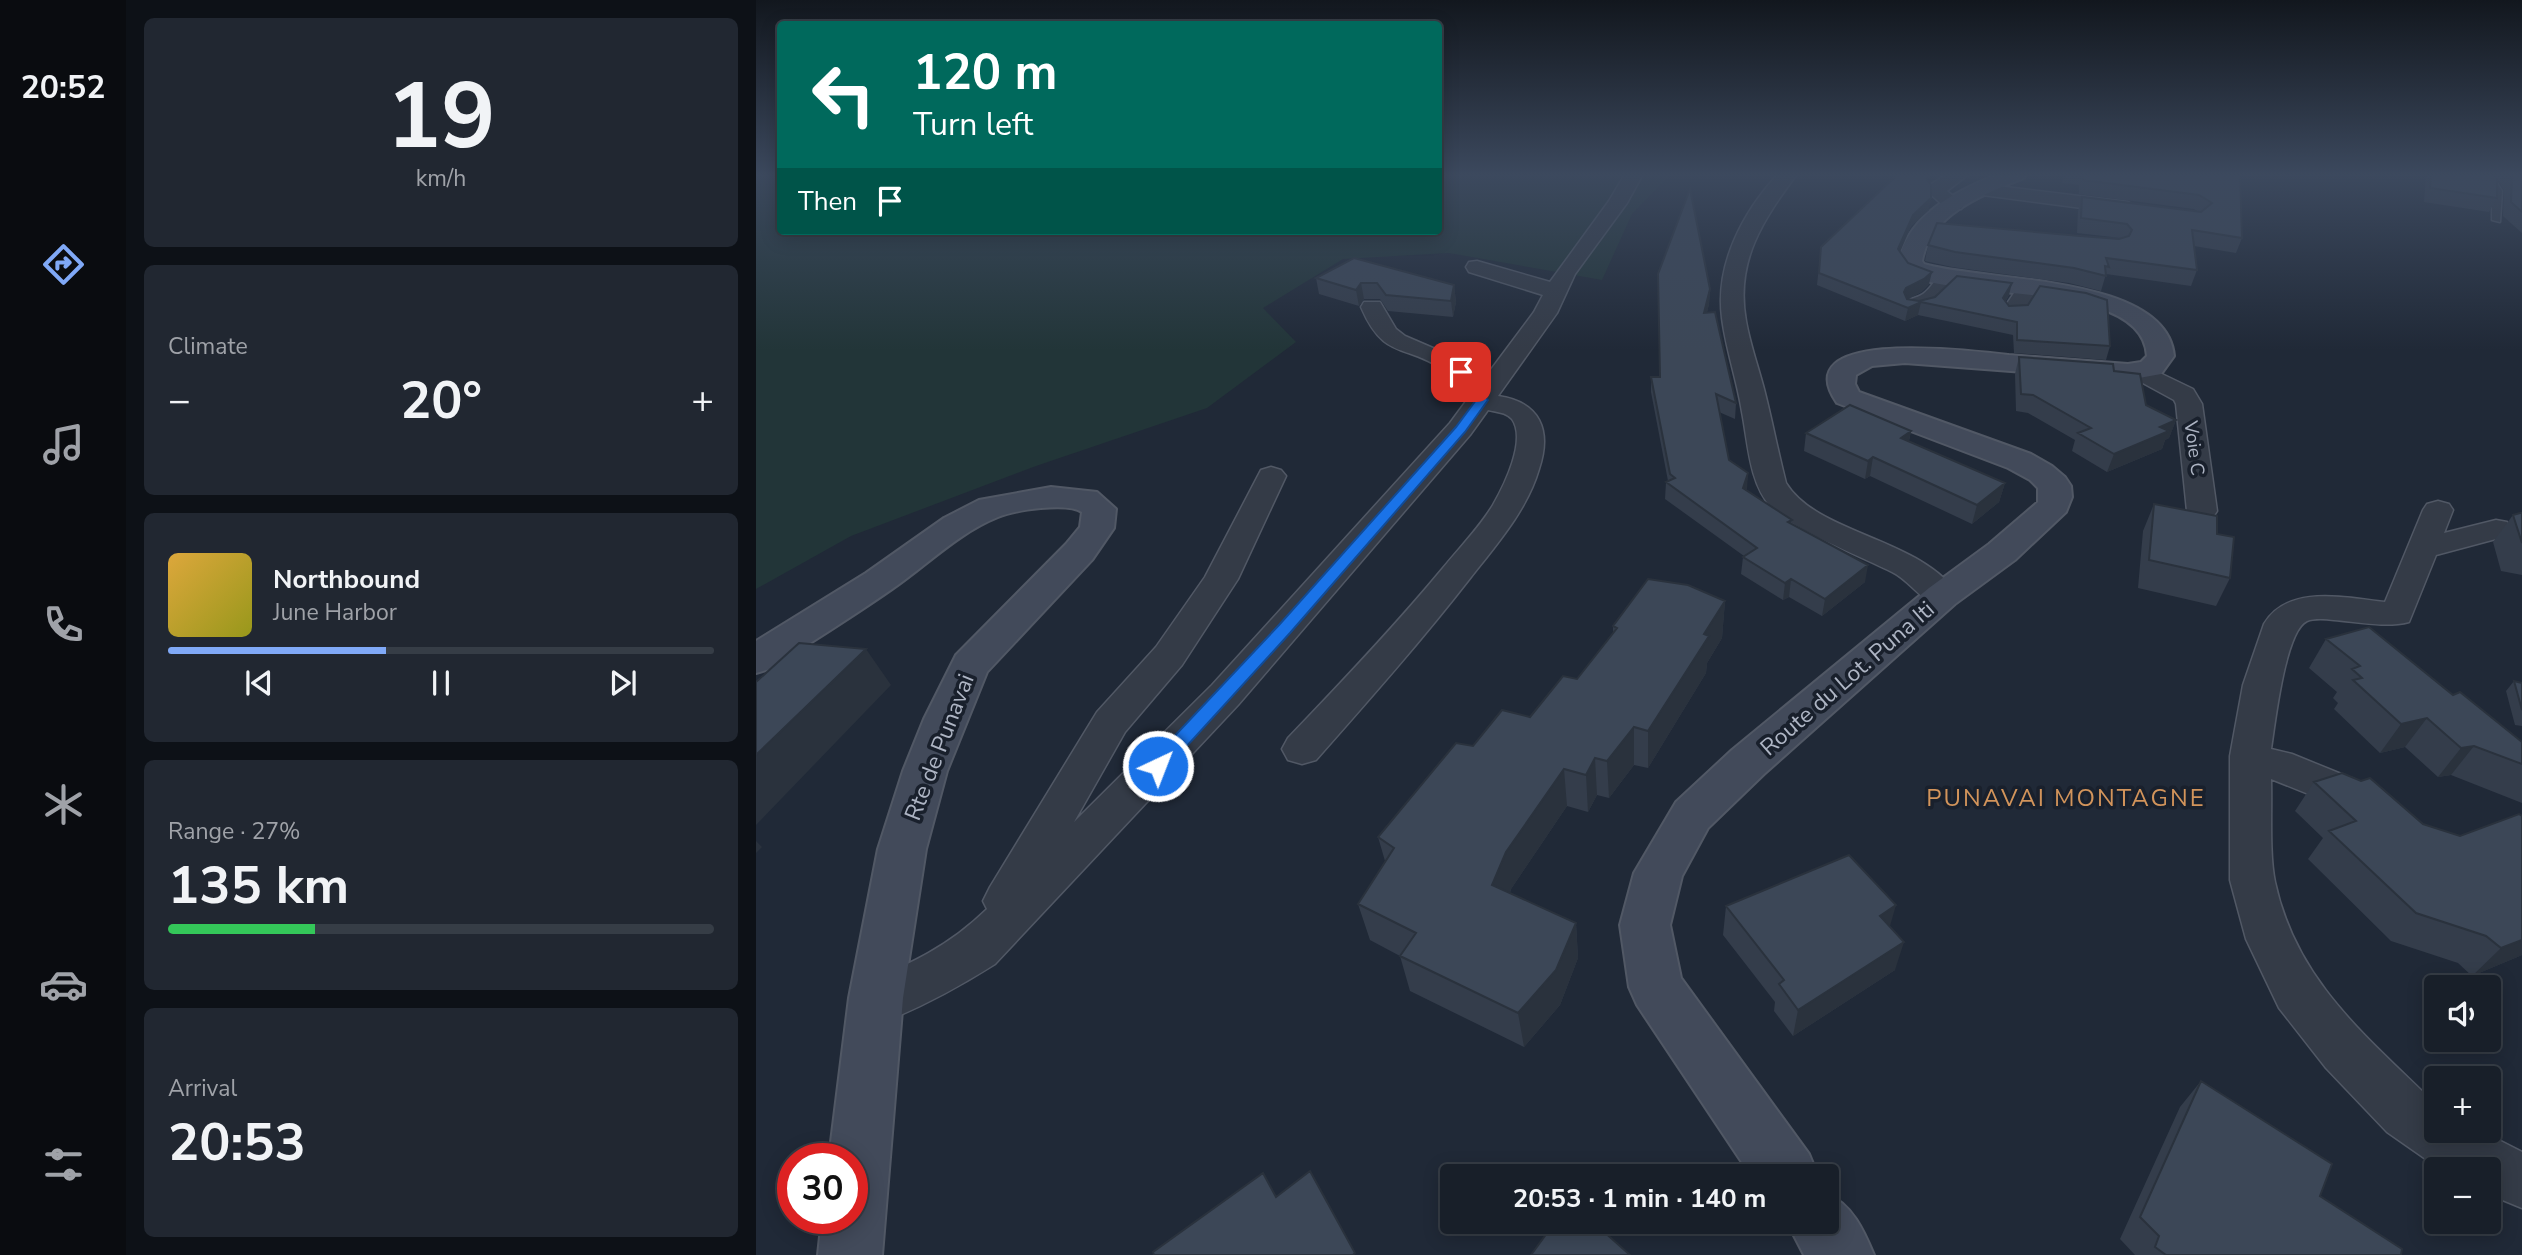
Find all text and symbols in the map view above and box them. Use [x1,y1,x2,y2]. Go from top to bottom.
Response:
text: 120 m [913,39,1057,106]
icon: left [798,49,889,140]
text: 19 [386,55,496,179]
text: 20:52 [21,66,105,109]
text: Turn left [913,103,1033,146]
text: km/h [416,163,466,194]
icon: arrive [871,182,909,220]
text: Then [798,184,857,219]
icon: directions [39,240,88,289]
text: Climate [168,331,248,362]
pin [1431,342,1491,402]
icon: arrive [1442,353,1480,391]
text: 20° [400,365,482,436]
text: − [168,375,191,426]
text: + [691,375,714,426]
street label: Voie C [2177,418,2211,477]
icon: music [39,420,88,469]
text: Northbound [273,562,420,597]
street label: Route du Lot. Puna Iti [1754,594,1941,763]
text: June Harbor [273,597,397,628]
icon: phone [39,600,88,649]
icon: previous [240,664,278,702]
icon: pause [422,664,460,702]
icon: next [604,664,642,702]
street label: Rte de Punavai [897,669,982,825]
position arrow [1121,729,1195,803]
icon: climate [39,780,88,829]
district label: PUNAVAI MONTAGNE [1926,782,2206,814]
text: Range · 27% [168,816,300,847]
text: 135 km [168,850,349,921]
icon: car [39,960,88,1009]
map controls [2424,975,2501,1234]
button: sound [2424,975,2501,1052]
button: + [2424,1066,2501,1143]
text: Arrival [168,1073,237,1104]
text: 20:53 [168,1107,306,1178]
icon: filters [39,1140,88,1189]
speed limit sign: 30 [777,1143,868,1234]
button: − [2424,1157,2501,1234]
text: 20:53 · 1 min · 140 m [1513,1181,1766,1216]

